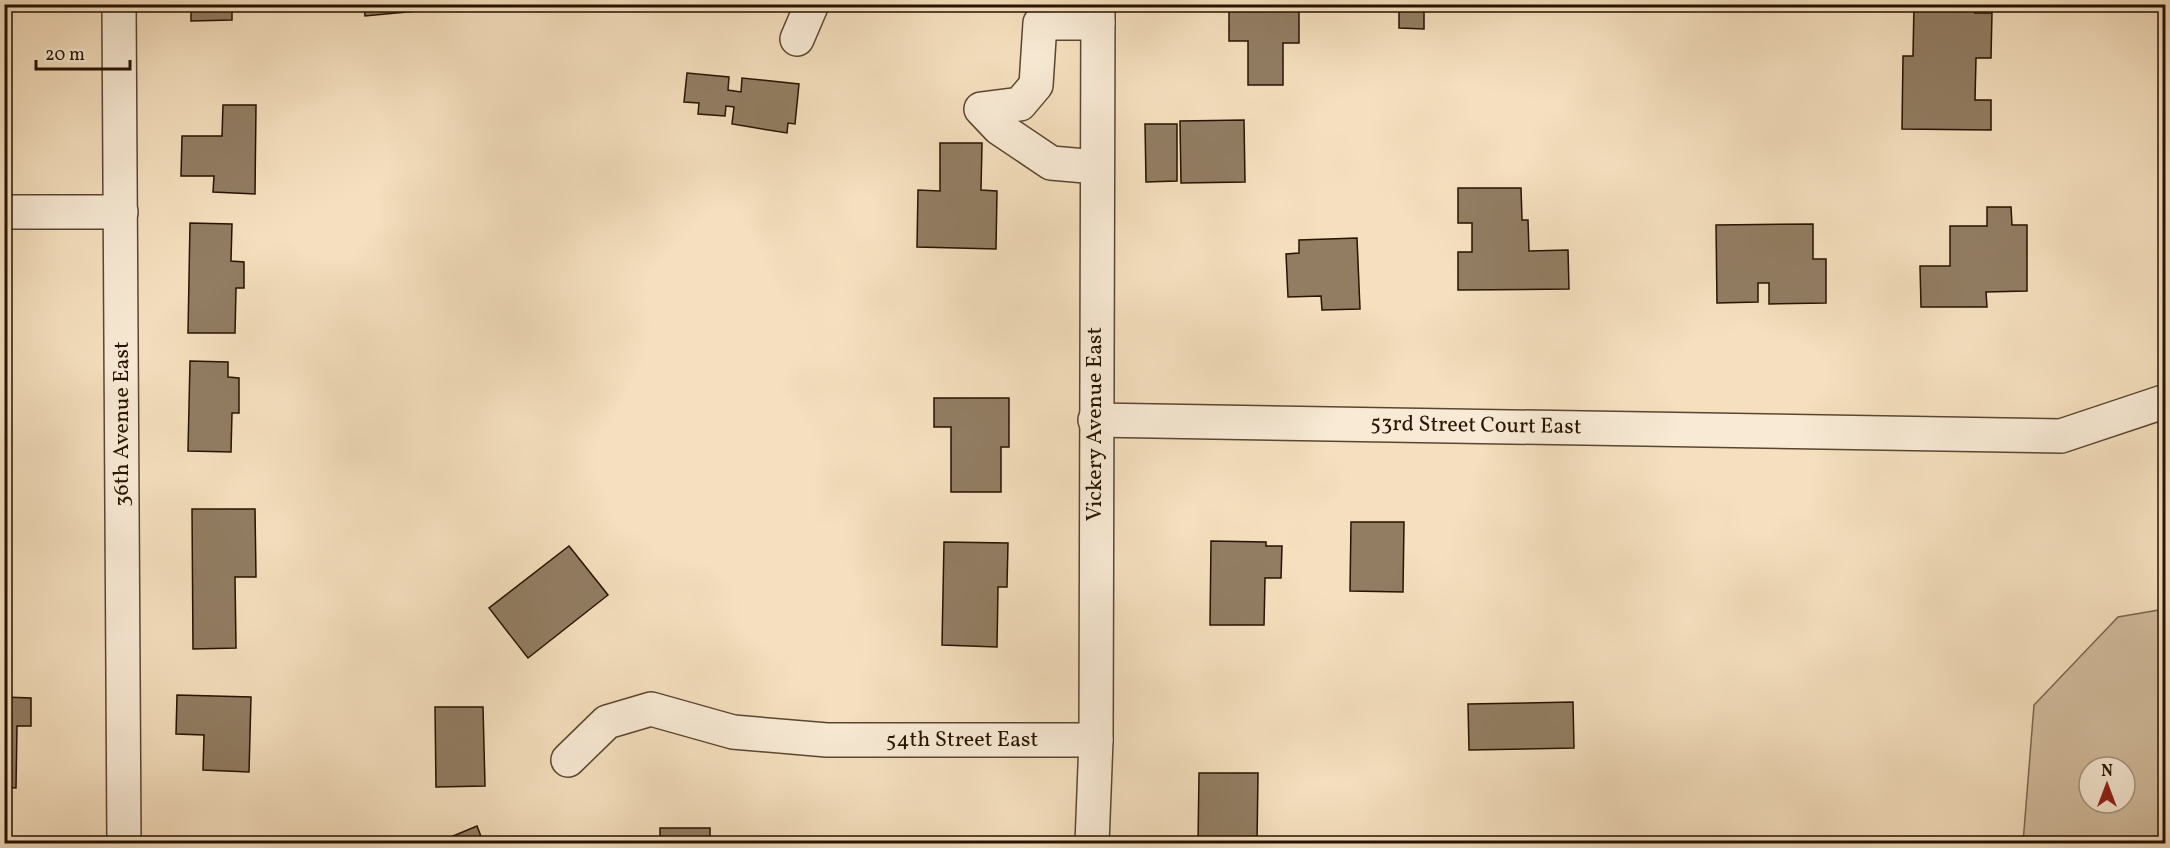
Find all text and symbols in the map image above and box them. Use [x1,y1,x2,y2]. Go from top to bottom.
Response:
scale bar [36,33,130,71]
text: 20 m [45,43,85,68]
street label: Vickery Avenue East [1080,326,1111,521]
street label: 36th Avenue East [107,341,138,507]
street label: 53rd Street Court East [1370,409,1582,443]
street label: 54th Street East [886,725,1038,756]
north arrow [2077,755,2137,815]
text: N [2101,761,2113,783]

